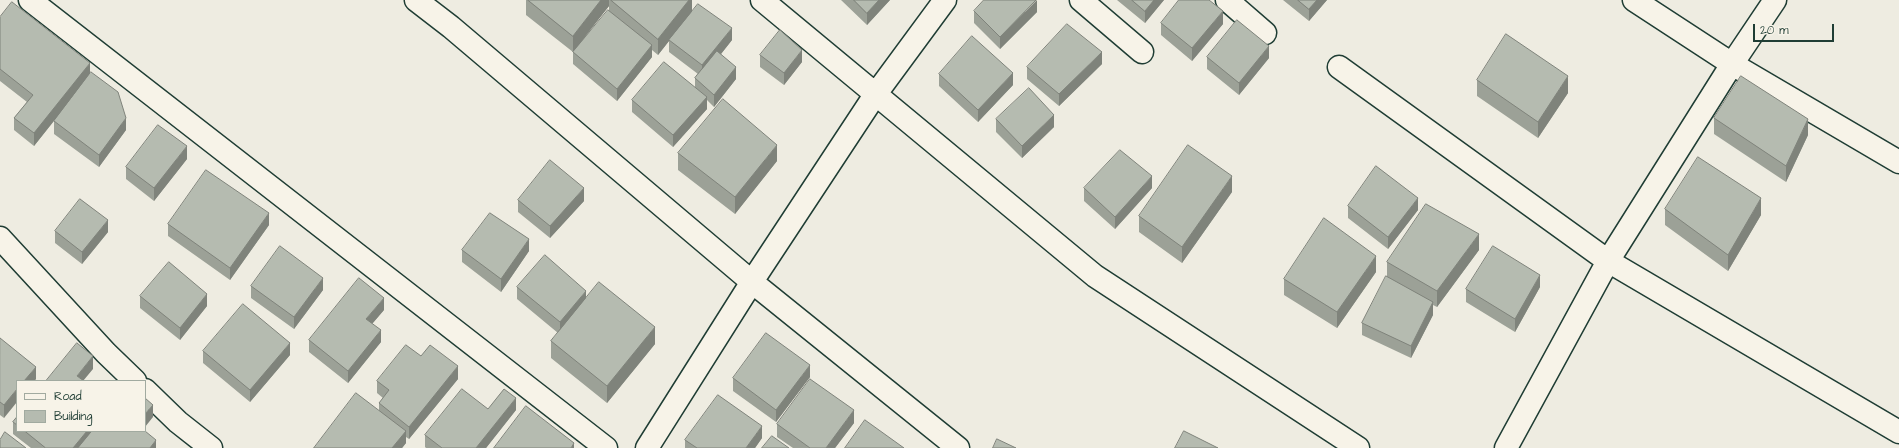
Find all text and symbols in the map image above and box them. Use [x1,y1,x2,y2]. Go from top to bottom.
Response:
scale bar [1755,16,1836,42]
text: 20 m [1760,22,1789,39]
legend [16,380,146,432]
text: Road [54,388,82,405]
text: Building [54,408,92,425]

